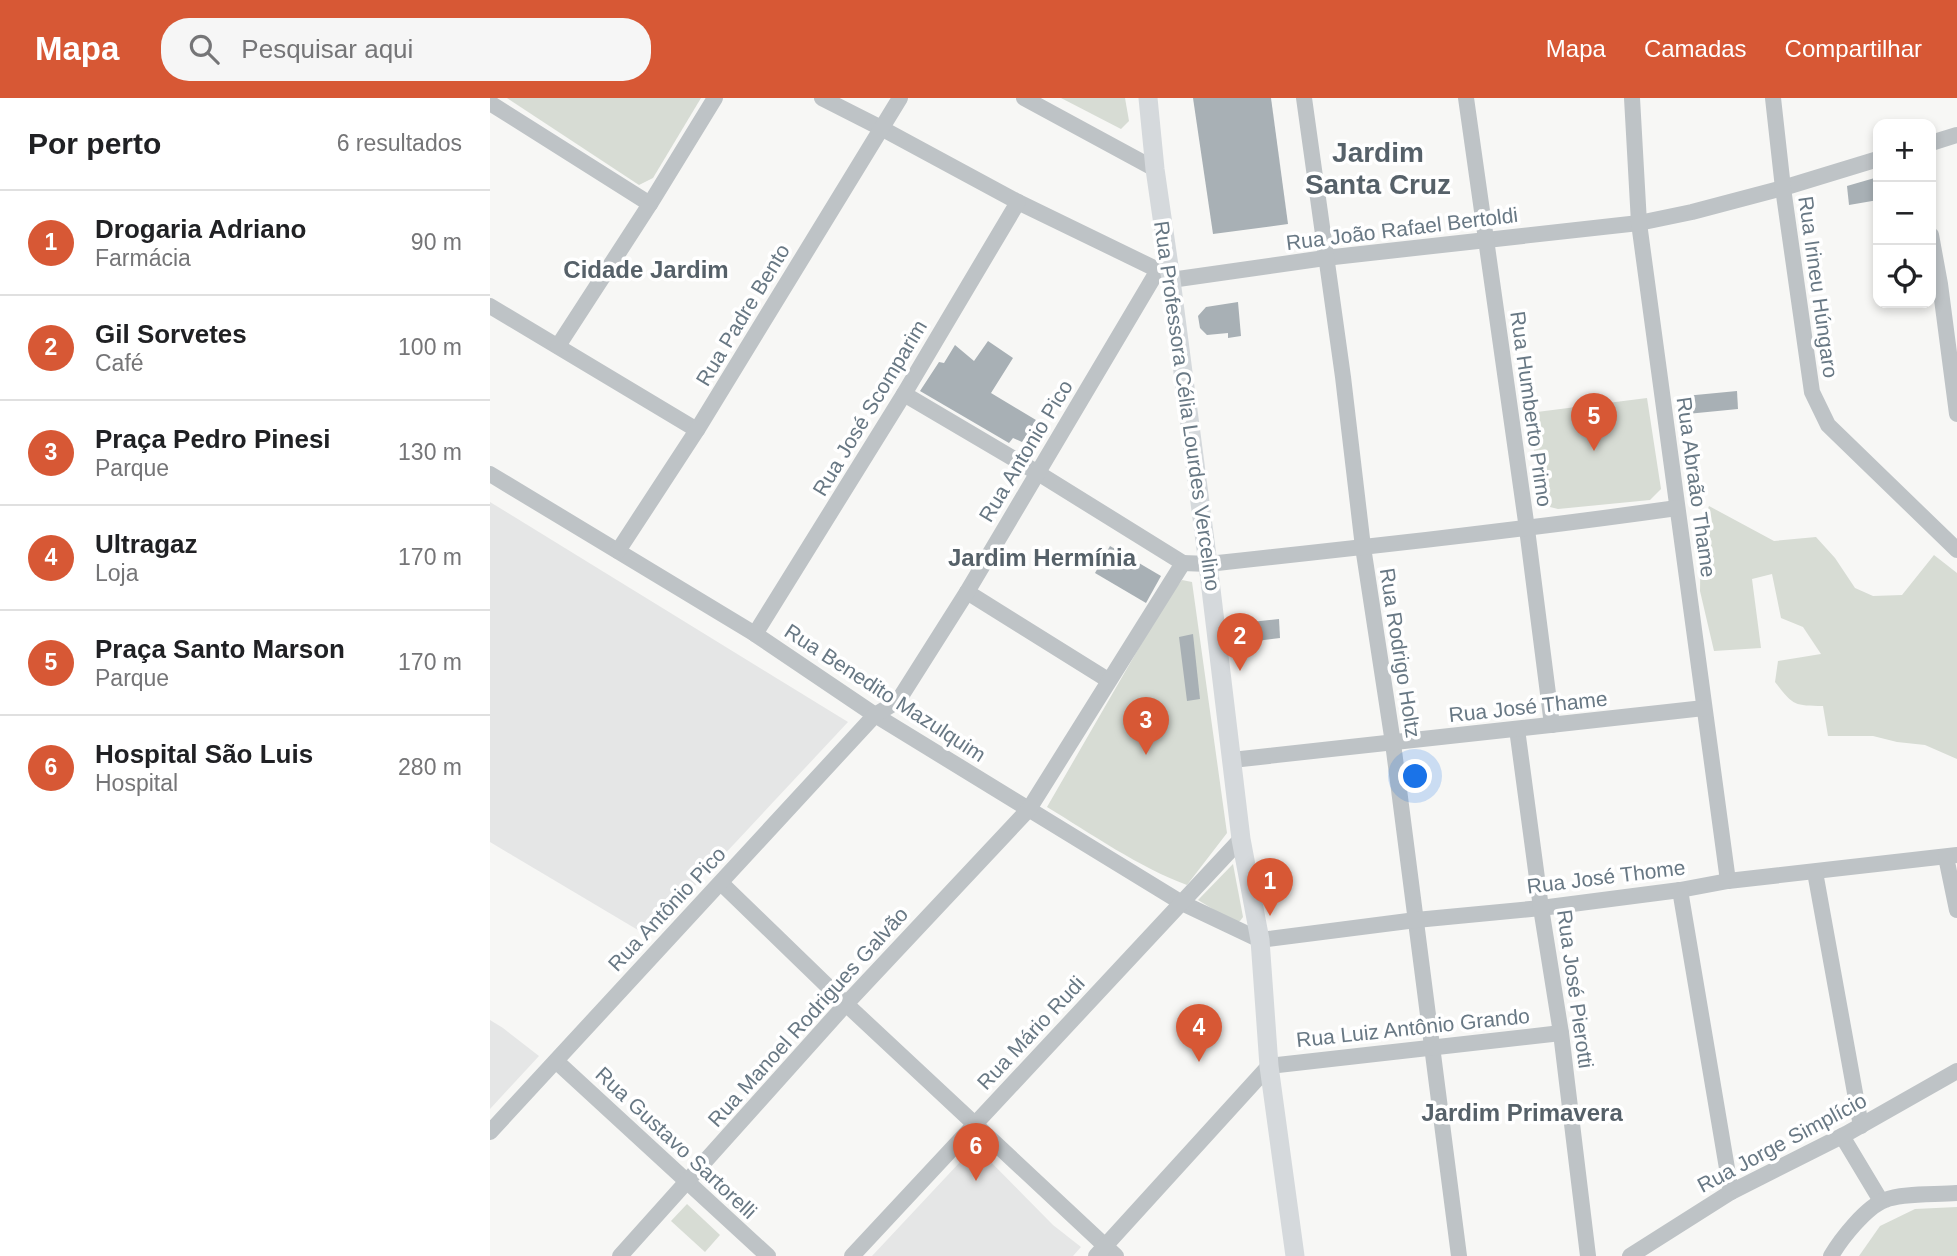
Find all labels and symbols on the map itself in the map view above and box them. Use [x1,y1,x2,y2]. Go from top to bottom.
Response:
district label: Jardim Santa Cruz [1305,137,1451,200]
street label: Rua Irineu Húngaro [1794,195,1843,379]
street label: Rua João Rafael Bertoldi [1285,203,1519,254]
street label: Rua Professora Célia Lourdes Vercelino [1150,219,1225,592]
street label: Rua Padre Bento [691,240,794,390]
district label: Cidade Jardim [563,256,729,283]
street label: Rua Humberto Primo [1506,310,1557,508]
street label: Rua José Scomparim [808,316,931,500]
street label: Rua Antonio Pico [974,376,1077,526]
pin: 5 [1571,393,1617,451]
street label: Rua Abraão Thame [1672,395,1721,579]
district label: Jardim Hermínia [948,544,1137,571]
street label: Rua Rodrigo Holtz [1376,566,1425,739]
pin: 2 [1217,613,1263,671]
street label: Rua Benedito Mazulquim [781,619,990,766]
street label: Rua José Thame [1447,687,1608,726]
pin: 3 [1123,697,1169,755]
your location [1398,759,1432,793]
street label: Rua Antônio Pico [603,842,730,975]
street label: Rua José Thome [1525,855,1687,898]
pin: 1 [1247,858,1293,916]
street label: Rua Manoel Rodrigues Galvão [703,902,912,1131]
street label: Rua José Pierotti [1553,908,1598,1070]
street label: Rua Mário Rudi [972,971,1089,1094]
pin: 4 [1176,1004,1222,1062]
street label: Rua Luiz Antônio Grando [1295,1004,1531,1051]
street label: Rua Gustavo Sartorelli [591,1062,761,1223]
street label: Rua Jorge Simplício [1693,1088,1870,1197]
district label: Jardim Primavera [1421,1099,1623,1126]
pin: 6 [953,1123,999,1181]

